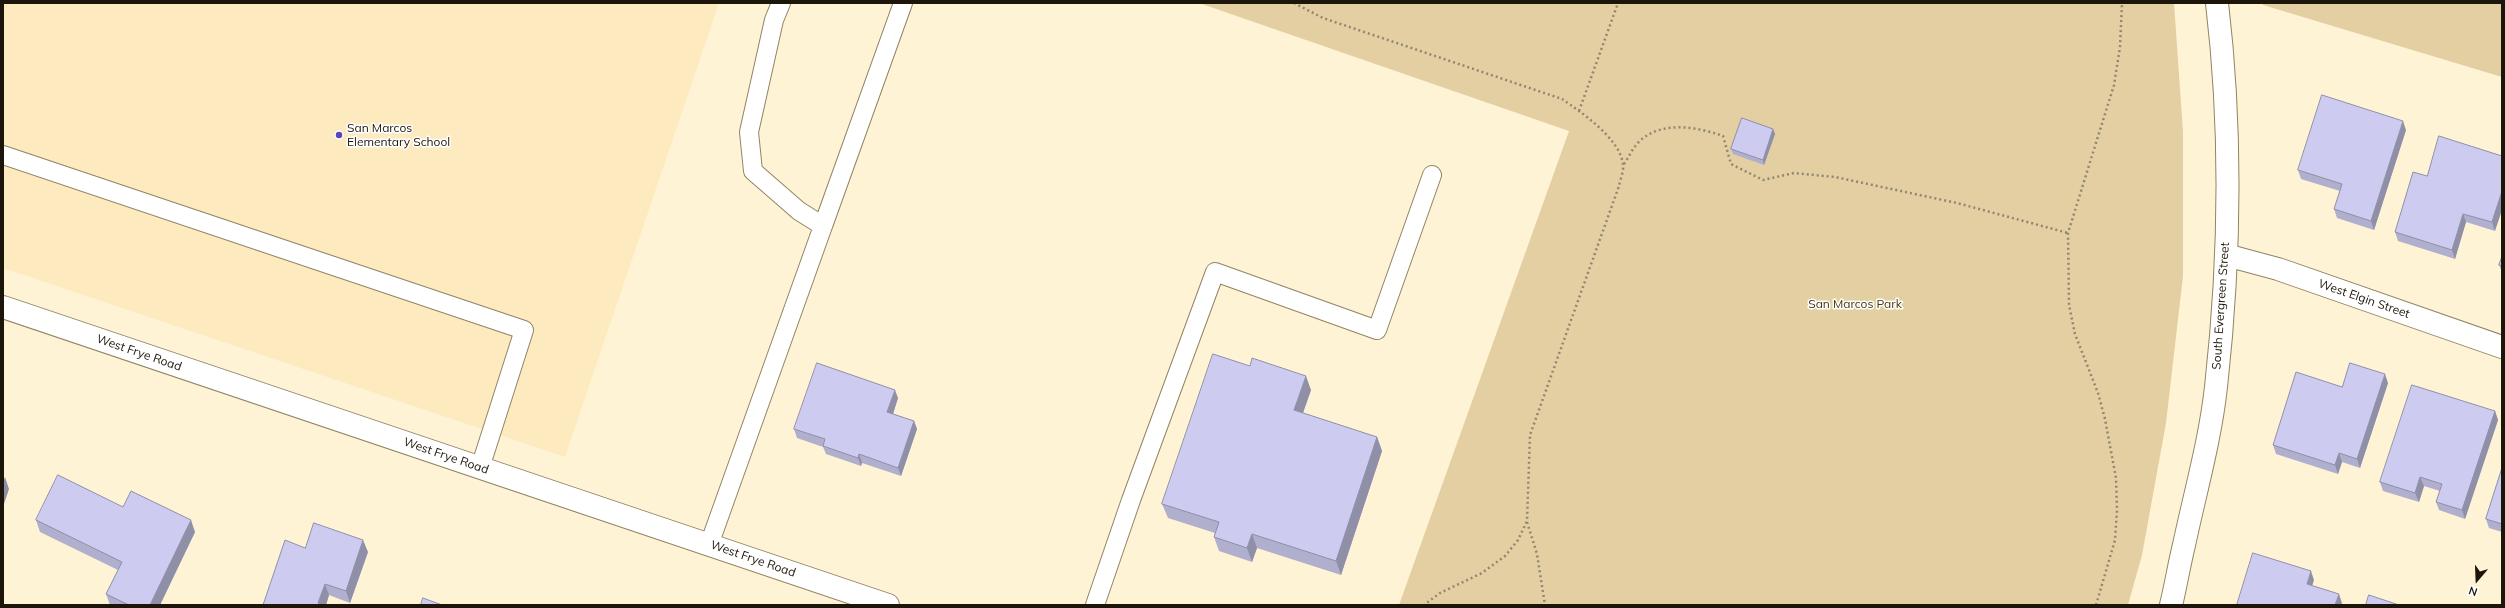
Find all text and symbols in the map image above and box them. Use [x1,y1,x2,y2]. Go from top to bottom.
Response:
place label: San Marcos Elementary School [347,121,450,149]
marker: San Marcos Elementary School [334,130,344,140]
street label: South Evergreen Street [2209,242,2233,370]
street label: West Elgin Street [2316,277,2412,321]
park label: San Marcos Park [1808,297,1902,311]
street label: West Frye Road [95,332,183,374]
street label: West Frye Road [402,435,490,477]
street label: West Frye Road [709,538,797,580]
north arrow [2457,560,2497,600]
text: N [2467,583,2479,599]

